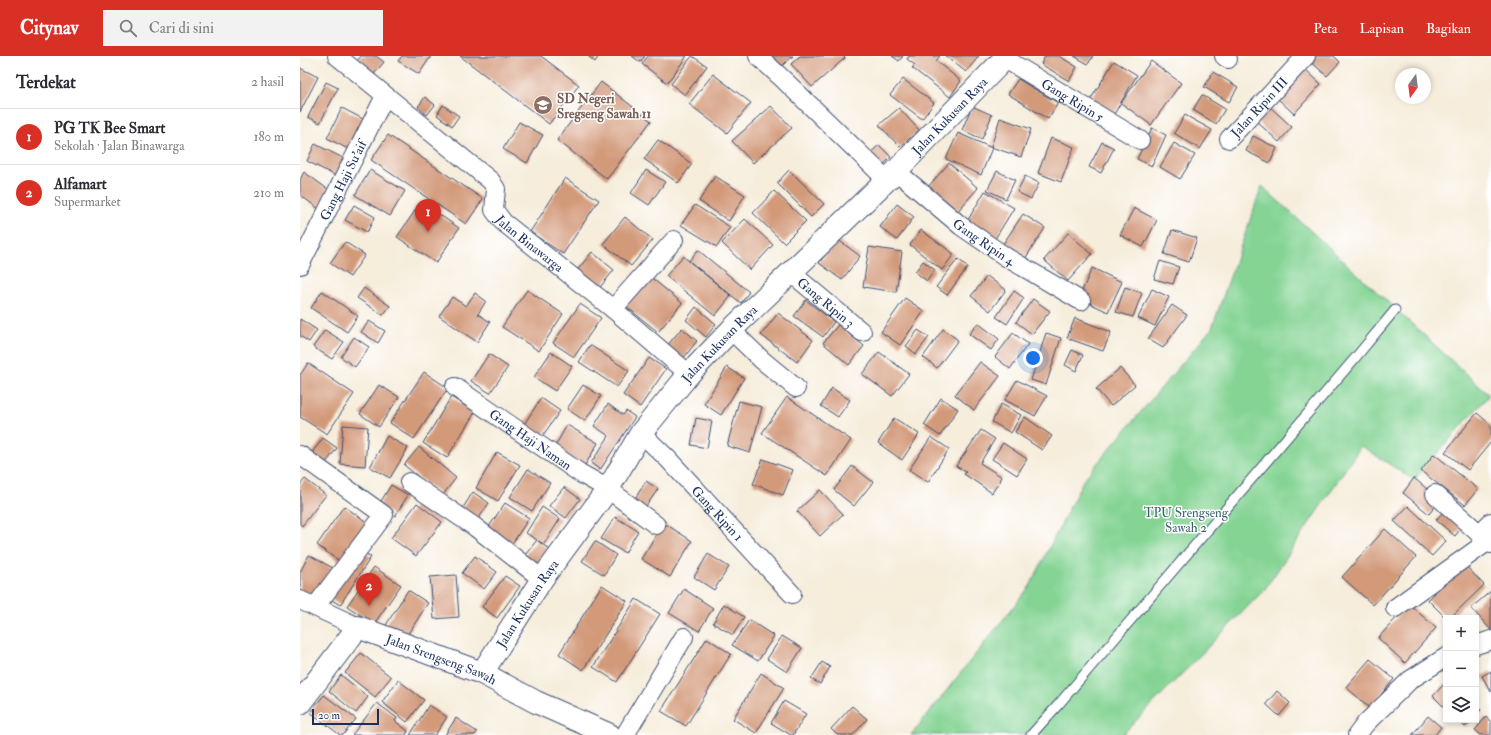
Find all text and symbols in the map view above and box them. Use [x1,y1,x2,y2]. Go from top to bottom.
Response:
search box [103,10,383,46]
text: Citynav [20,16,79,40]
icon: search [117,17,139,39]
text: Cari di sini [149,19,214,38]
text: Peta [1314,20,1337,37]
text: Lapisan [1359,20,1404,37]
text: Bagikan [1426,20,1471,37]
north arrow [1395,68,1431,104]
text: Terdekat [16,72,76,93]
text: 2 hasil [251,74,284,90]
street label: Jalan Kukusan Raya [908,74,992,159]
street label: Jalan Ripin III [1227,74,1292,142]
street label: Gang Ripin 5 [1038,76,1107,126]
place label: SD Negeri Sregseng Sawah 11 [557,91,651,123]
school or university icon: SD Negeri Sregseng Sawah 11 [532,94,554,116]
text: PG TK Bee Smart [54,119,165,138]
text: 1 [27,129,31,145]
text: 180 m [254,129,284,145]
street label: Gang Haji Su'aif [317,136,371,223]
text: Sekolah · Jalan Binawarga [54,138,185,154]
text: Alfamart [54,175,107,194]
text: 2 [26,185,32,201]
text: 210 m [253,185,284,201]
text: Supermarket [54,194,121,210]
pin: 1 [415,199,441,232]
street label: Jalan Binawarga [491,211,567,276]
street label: Gang Ripin 4 [949,216,1018,270]
street label: Gang Ripin 3 [794,275,857,331]
street label: Jalan Kukusan Raya [678,302,761,387]
your location [1023,348,1043,368]
street label: Gang Haji Naman [486,406,575,474]
street label: Gang Ripin 1 [688,483,746,545]
park label: TPU Srengseng Sawah 2 [1144,505,1229,536]
street label: Jalan Kukusan Raya [493,556,563,652]
pin: 2 [356,573,382,606]
map controls [1443,615,1479,723]
button: + [1443,615,1479,651]
street label: Jalan Srengseng Sawah [383,631,499,689]
button: − [1443,651,1479,687]
button: layers [1443,687,1479,723]
scale bar [312,707,379,726]
text: 20 m [318,709,340,722]

